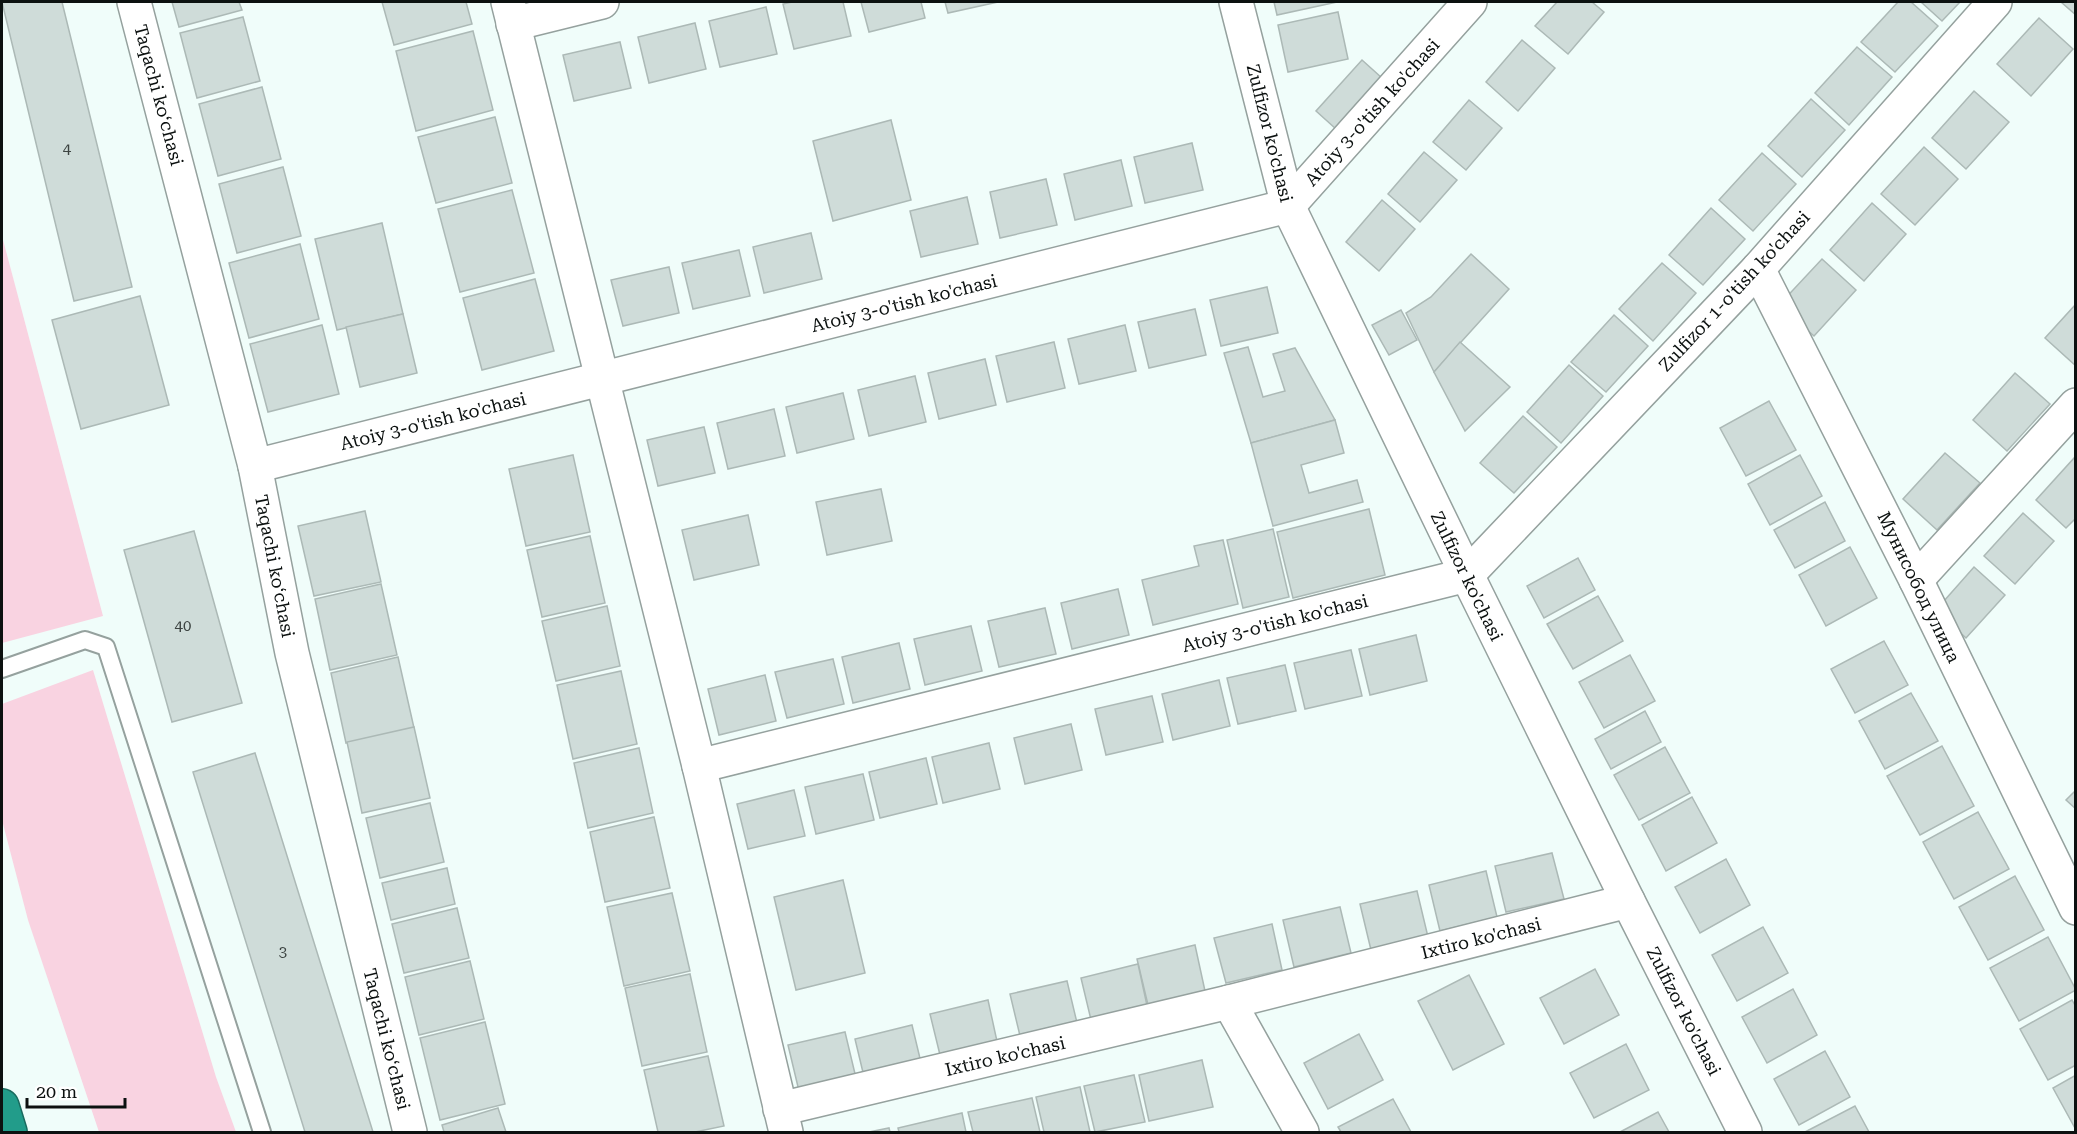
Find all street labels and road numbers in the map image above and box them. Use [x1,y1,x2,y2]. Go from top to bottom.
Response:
street label: Taqachi koʻchasi [130,22,188,168]
street label: Atoiy 3-o'tish ko'chasi [1300,34,1444,190]
street label: Zulfizor ko'chasi [1243,62,1297,204]
street label: Zulfizor 1-o'tish ko'chasi [1654,206,1814,375]
street label: Atoiy 3-o'tish ko'chasi [809,270,999,336]
street label: Atoiy 3-o'tish ko'chasi [338,388,528,454]
street label: Taqachi koʻchasi [251,493,299,639]
street label: Zulfizor ko'chasi [1427,508,1508,644]
street label: Мунисобод улица [1873,508,1965,666]
street label: Atoiy 3-o'tish ko'chasi [1180,590,1370,656]
street label: Ixtiro ko'chasi [1419,913,1543,963]
street label: Zulfizor ko'chasi [1643,943,1726,1079]
street label: Taqachi koʻchasi [359,966,415,1112]
street label: Ixtiro ko'chasi [943,1032,1067,1080]

